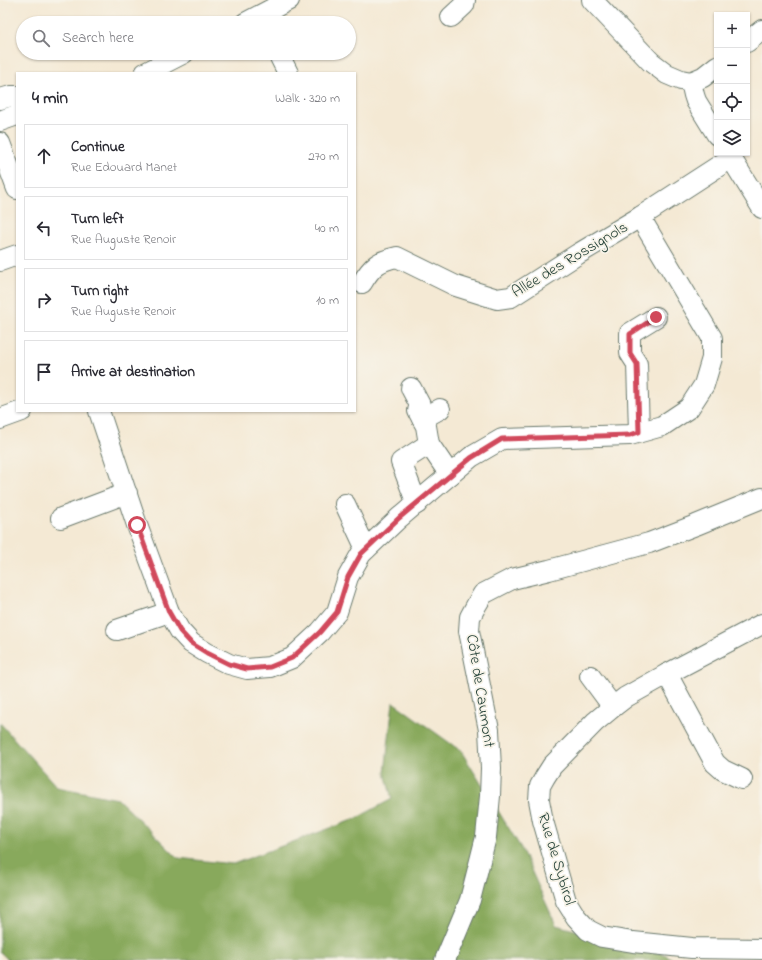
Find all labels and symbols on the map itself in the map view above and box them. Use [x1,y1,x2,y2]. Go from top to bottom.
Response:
street label: Allée des Rossignols [507,216,633,304]
route end [647,308,665,326]
route start [128,516,146,534]
street label: Côte de Caumont [459,633,501,750]
street label: Rue de Sybirol [531,810,581,908]

